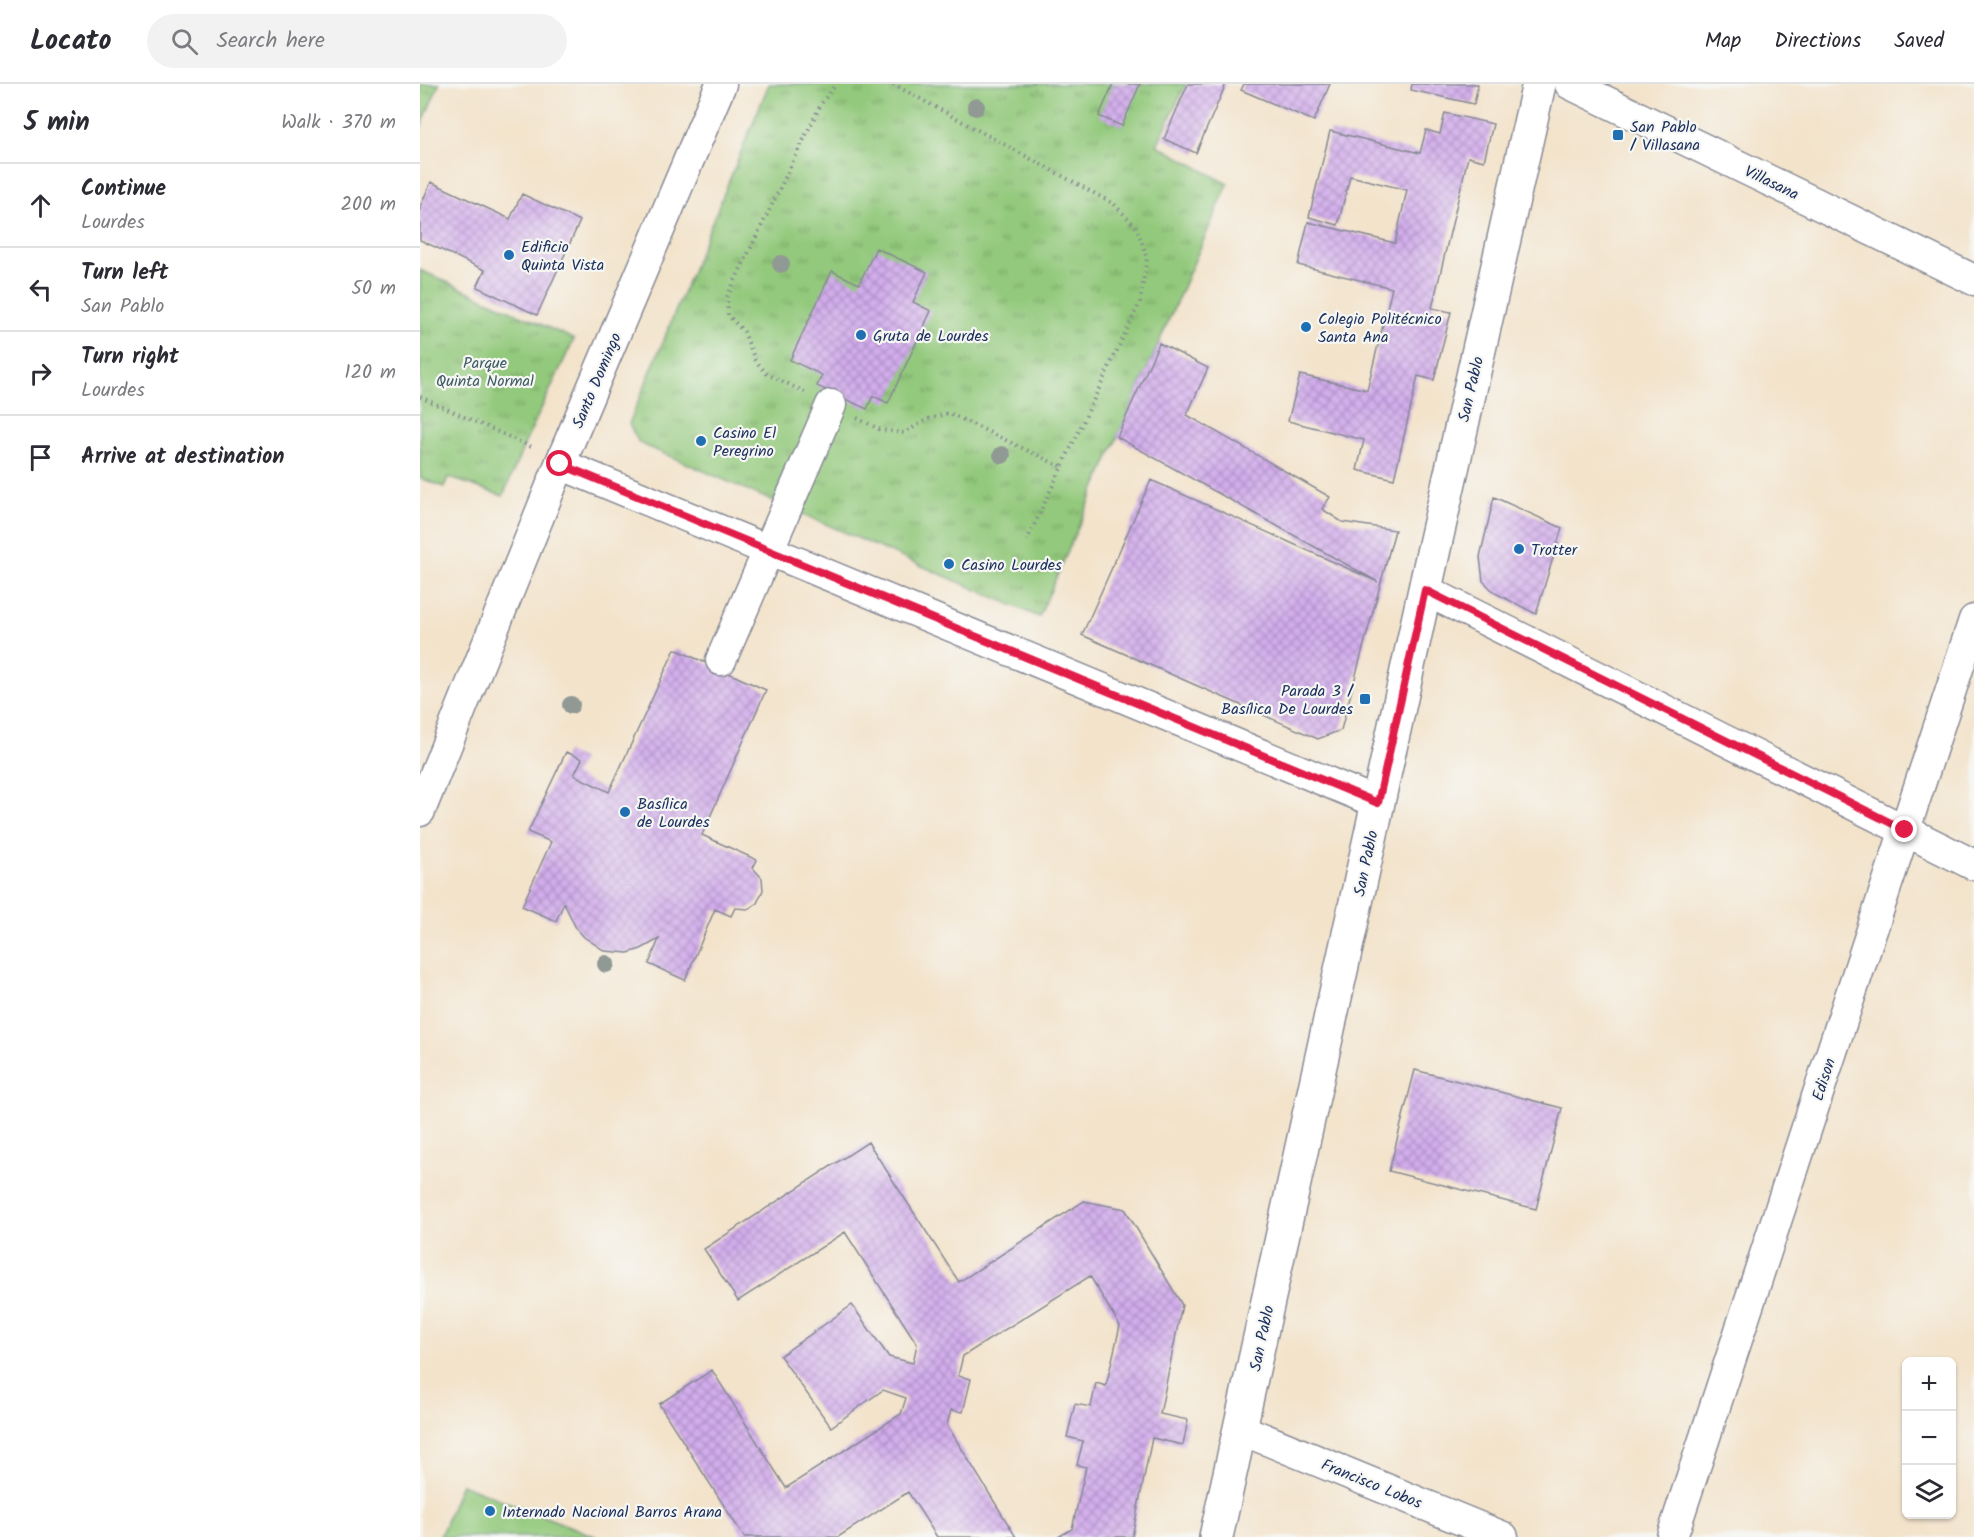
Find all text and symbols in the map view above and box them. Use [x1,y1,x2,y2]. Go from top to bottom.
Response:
search box [147,14,567,68]
text: Locato [30,19,111,64]
text: Search here [216,24,325,59]
icon: search [168,25,201,58]
text: Map [1705,25,1741,58]
text: Directions [1774,25,1861,58]
text: Saved [1894,25,1944,58]
text: 5 min [24,102,90,144]
text: Walk · 370 m [281,107,396,139]
place label: San Pablo / Villasana [1630,115,1700,158]
marker: San Pablo / Villasana [1611,128,1625,142]
street label: Villasana [1740,159,1803,207]
text: Continue [81,172,166,207]
icon: ahead [24,189,57,222]
text: 200 m [340,189,396,221]
text: Lourdes [81,207,145,239]
place label: Edificio Quinta Vista [521,235,604,278]
marker: Edificio Quinta Vista [502,248,516,262]
text: Turn left [81,256,168,291]
icon: left [24,273,57,306]
text: 50 m [351,273,396,305]
text: San Pablo [81,291,164,323]
place label: Colegio Politécnico Santa Ana [1318,307,1442,350]
marker: Colegio Politécnico Santa Ana [1299,320,1313,334]
place label: Gruta de Lourdes [873,324,989,349]
marker: Gruta de Lourdes [854,328,868,342]
street label: Santo Domingo [566,329,629,432]
text: Turn right [81,340,179,375]
park label: Parque Quinta Normal [436,351,534,394]
street label: San Pablo [1452,354,1491,425]
icon: right [24,357,57,390]
text: 120 m [344,357,396,389]
text: Lourdes [81,375,145,407]
place label: Casino El Peregrino [713,421,776,464]
marker: Casino El Peregrino [694,434,708,448]
text: Arrive at destination [81,440,284,475]
icon: arrive [24,441,57,474]
route start [546,450,572,476]
place label: Trotter [1531,538,1579,563]
marker: Trotter [1512,542,1526,556]
place label: Casino Lourdes [961,553,1062,578]
marker: Casino Lourdes [942,557,956,571]
place label: Parada 3 / Basílica De Lourdes [1221,679,1354,722]
marker: Parada 3 / Basílica De Lourdes [1358,692,1372,706]
place label: Basílica de Lourdes [637,792,710,835]
marker: Basílica de Lourdes [618,805,632,819]
route end [1891,816,1917,842]
street label: San Pablo [1347,828,1386,899]
street label: Edison [1806,1055,1843,1104]
street label: San Pablo [1243,1303,1282,1374]
map controls [1902,1357,1956,1519]
button: + [1902,1357,1956,1411]
button: − [1902,1411,1956,1465]
street label: Francisco Lobos [1317,1453,1426,1516]
button: layers [1902,1465,1956,1519]
place label: Internado Nacional Barros Arana [502,1500,722,1525]
marker: Internado Nacional Barros Arana [483,1504,497,1518]

